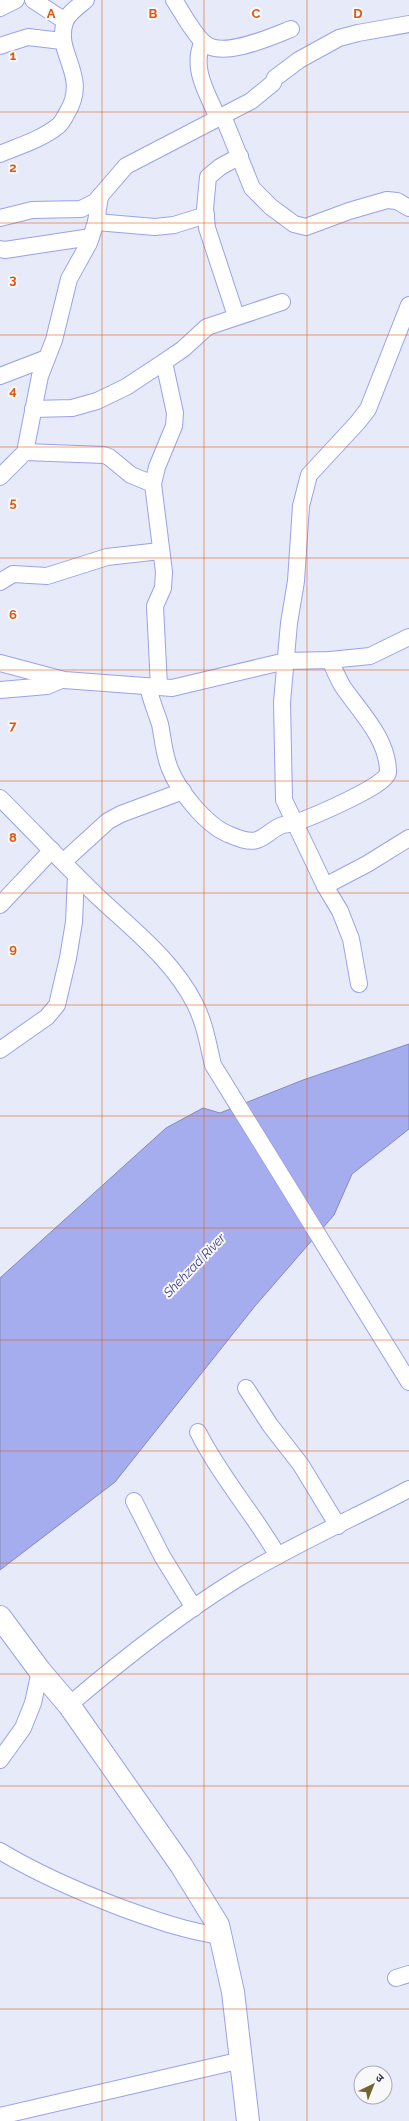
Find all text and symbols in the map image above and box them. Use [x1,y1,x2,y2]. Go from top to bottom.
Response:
text: A [47,6,56,21]
text: B [149,6,158,21]
text: C [252,6,261,21]
text: D [353,6,363,21]
text: 1 [10,48,17,63]
text: 2 [9,160,17,175]
text: 3 [9,272,17,287]
text: 4 [9,383,17,398]
text: 5 [9,495,17,510]
text: 6 [9,607,17,622]
text: 7 [9,718,17,733]
text: 8 [9,830,17,845]
text: 9 [9,941,17,956]
water label: Shehzad River [160,1230,229,1301]
north arrow [353,2065,393,2105]
text: उ [373,2071,387,2085]

